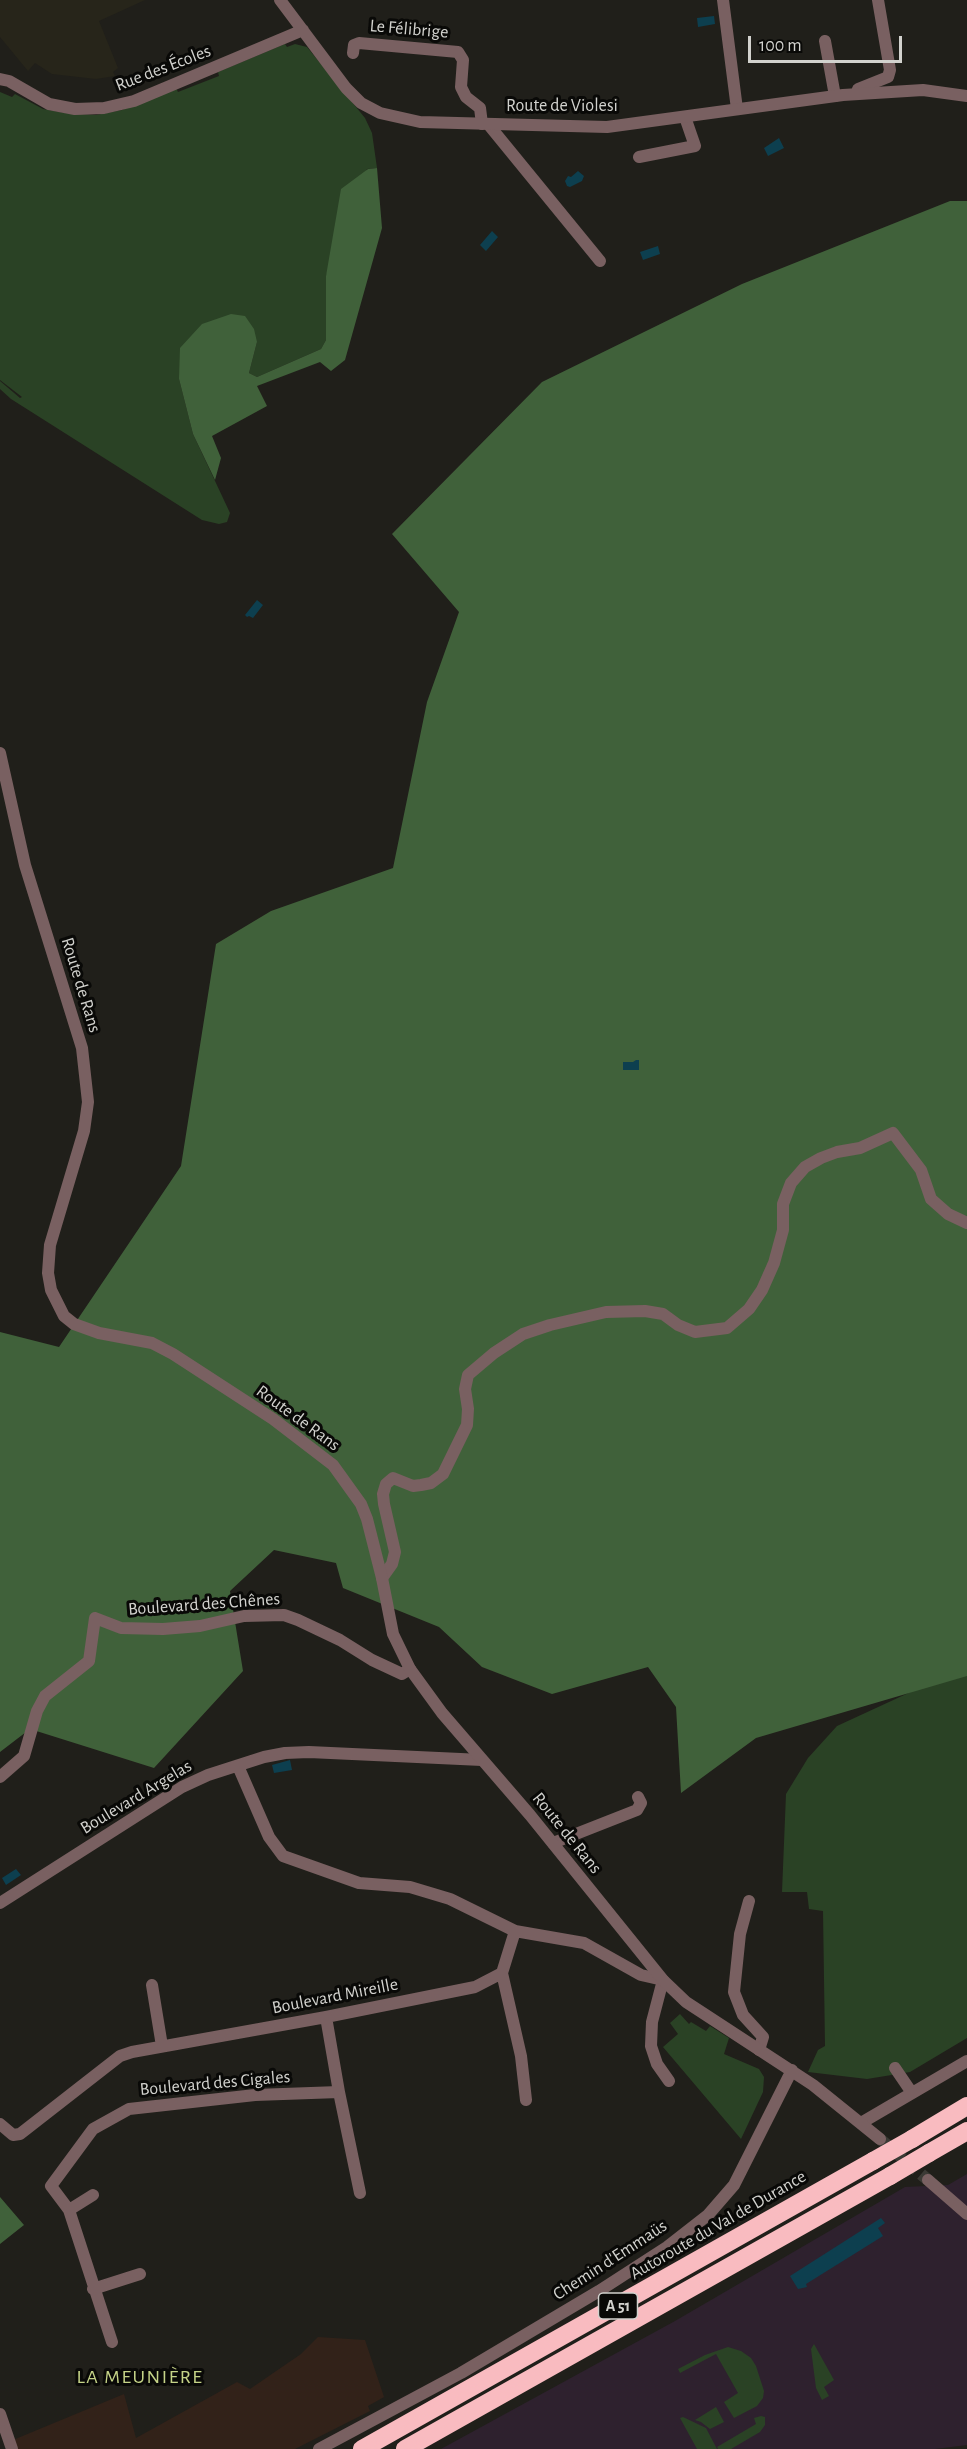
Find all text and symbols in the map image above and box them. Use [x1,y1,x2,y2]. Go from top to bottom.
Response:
street label: Le Félibrige [369,15,449,43]
scale bar [751,24,906,62]
text: 100 m [759,37,802,55]
street label: Rue des Écoles [112,40,214,96]
street label: Route de Violesi [506,95,618,117]
street label: Route de Rans [56,935,106,1035]
street label: Route de Rans [252,1380,344,1456]
street label: Boulevard des Chênes [127,1588,281,1620]
street label: Boulevard Argelas [76,1755,196,1839]
street label: Route de Rans [528,1788,606,1878]
street label: Boulevard Mireille [270,1973,400,2019]
street label: Boulevard des Cigales [139,2066,291,2100]
street label: Autoroute du Val de Durance [626,2166,810,2284]
street label: Chemin d'Emmaüs [549,2215,671,2305]
road number: A 51 [598,2293,638,2319]
district label: LA MEUNIÈRE [76,2365,204,2389]

